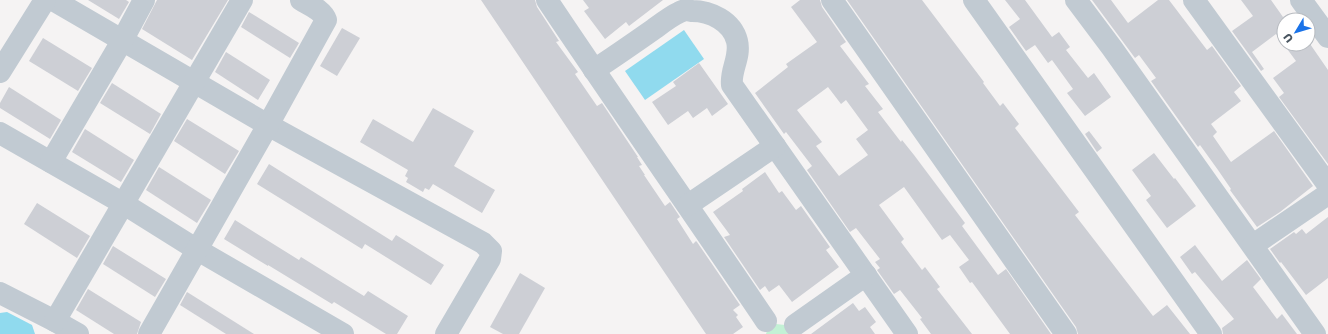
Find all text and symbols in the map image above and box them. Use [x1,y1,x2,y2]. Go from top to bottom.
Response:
north arrow [1276,12,1316,52]
text: U [1280,31,1295,46]

